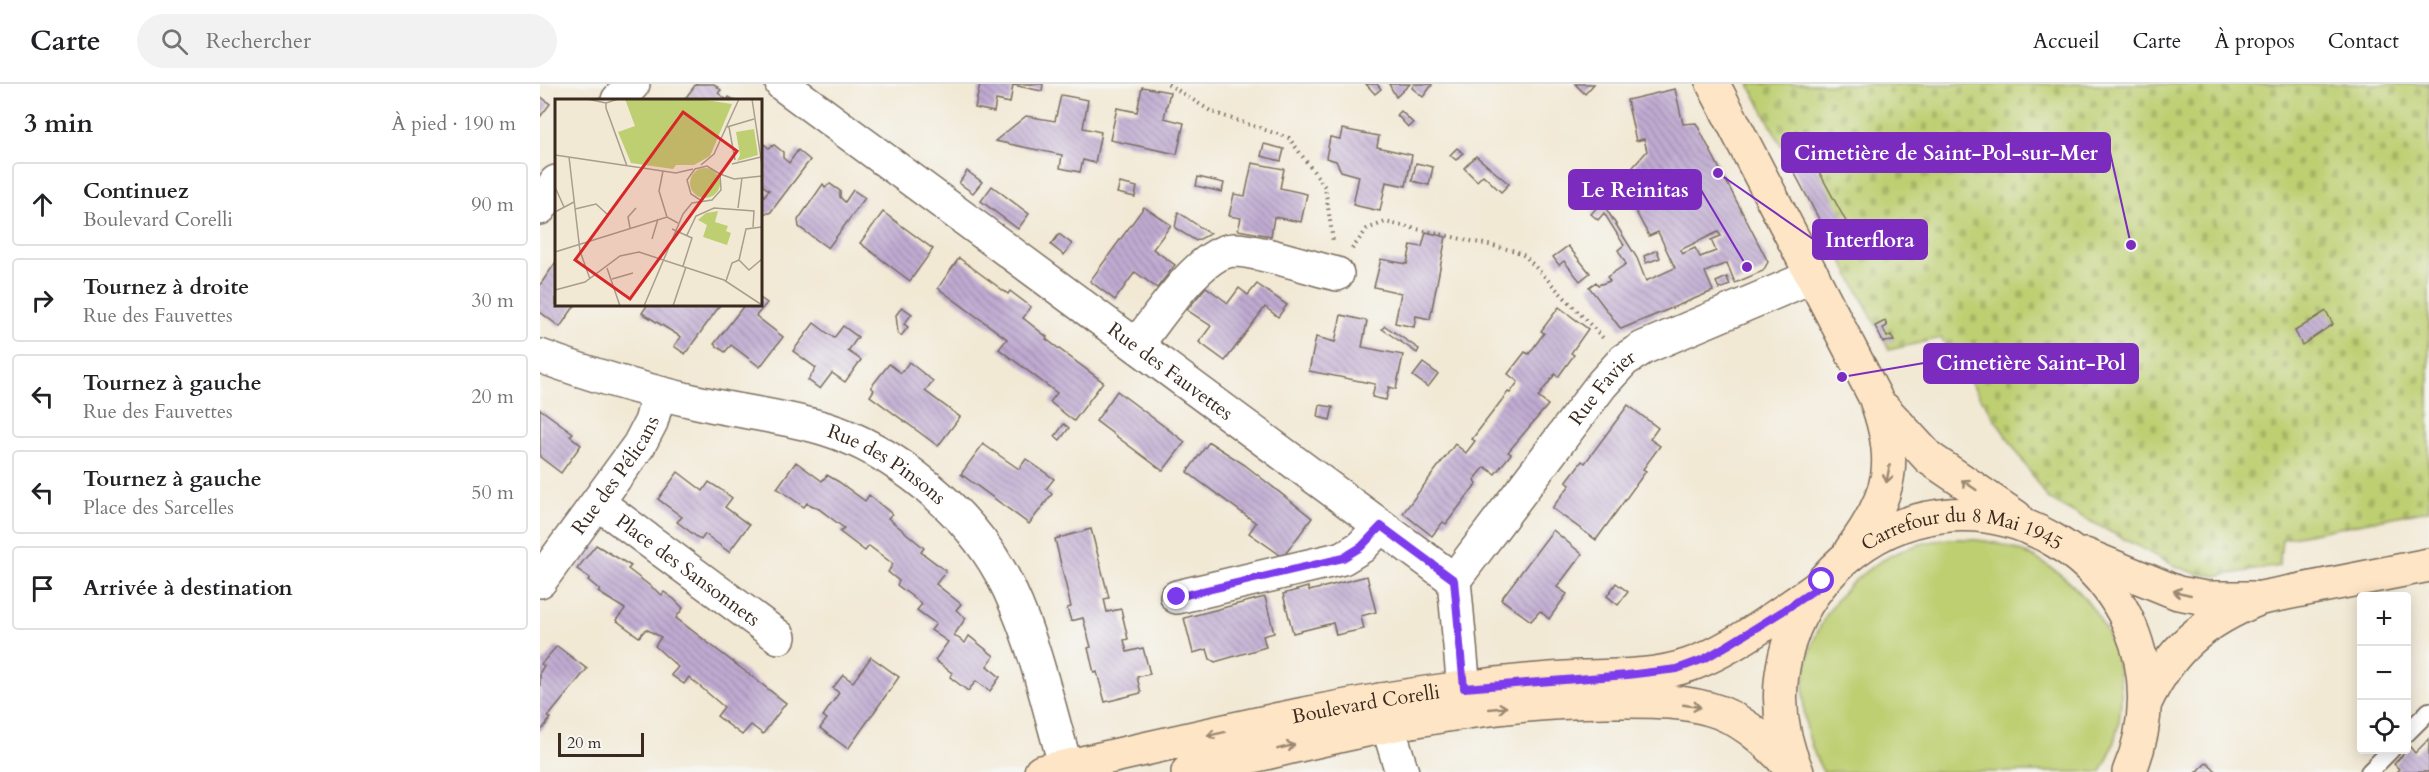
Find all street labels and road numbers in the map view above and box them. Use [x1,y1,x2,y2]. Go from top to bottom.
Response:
street label: Rue des Fauvettes [1102,316,1239,427]
street label: Rue Favier [1562,343,1641,431]
street label: Rue des Pélicans [565,414,666,540]
street label: Rue des Pinsons [824,417,952,511]
street label: Place des Sansonnets [610,508,765,632]
street label: Carrefour du 8 Mai 1945 [1857,538,2067,562]
street label: Boulevard Corelli [1289,678,1442,730]

